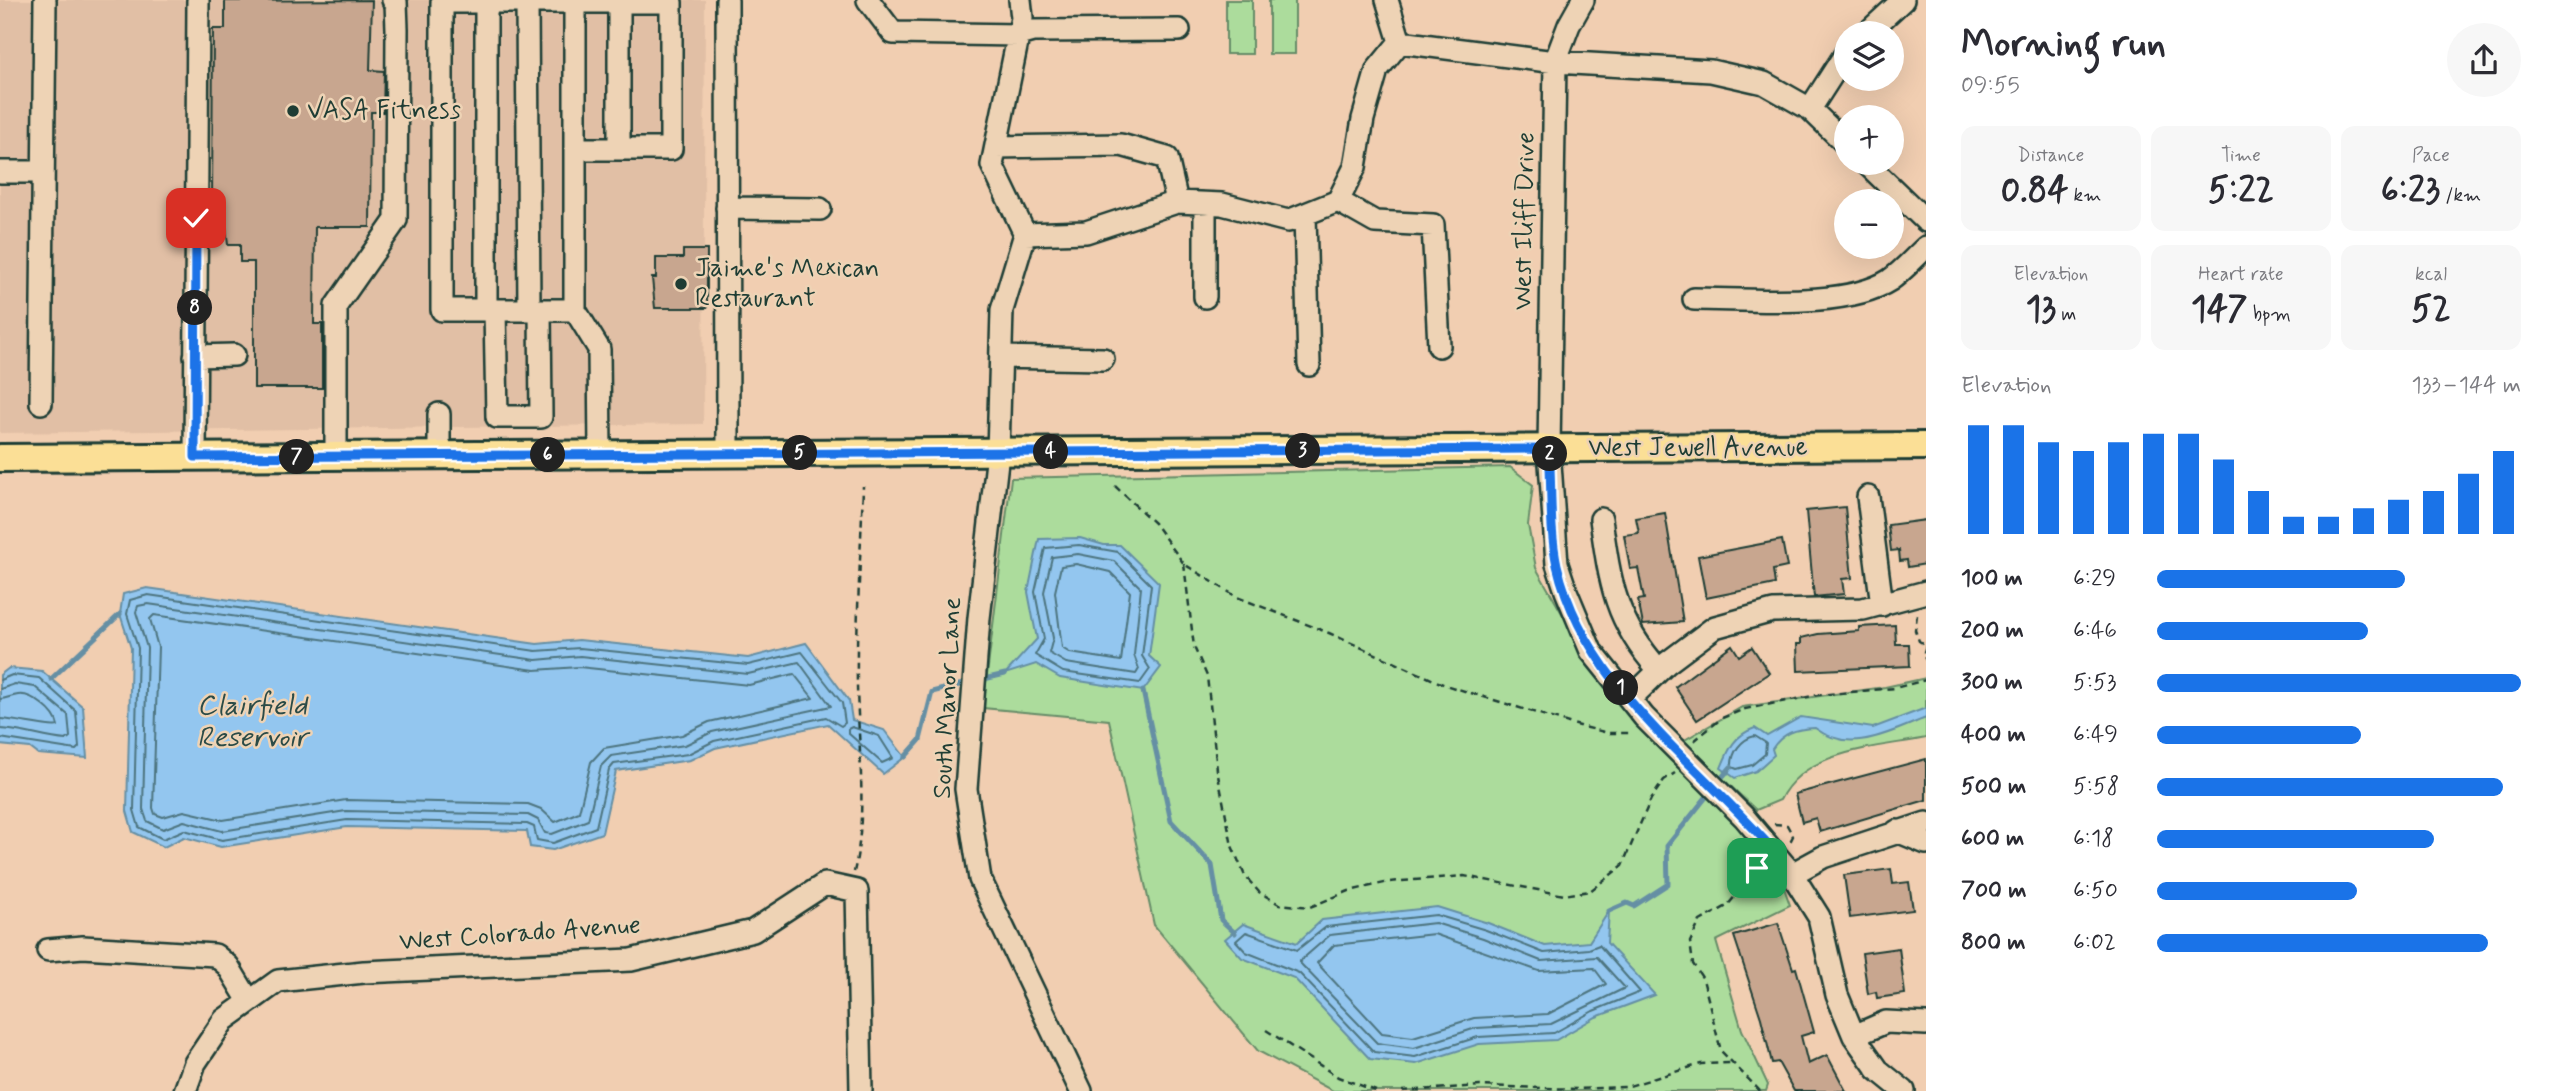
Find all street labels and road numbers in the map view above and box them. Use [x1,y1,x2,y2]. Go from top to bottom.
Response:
street label: West Iliff Drive [1506,132,1544,310]
street label: West Jewell Avenue [1588,431,1808,465]
street label: South Manor Lane [926,596,970,800]
street label: West Colorado Avenue [398,909,642,959]

